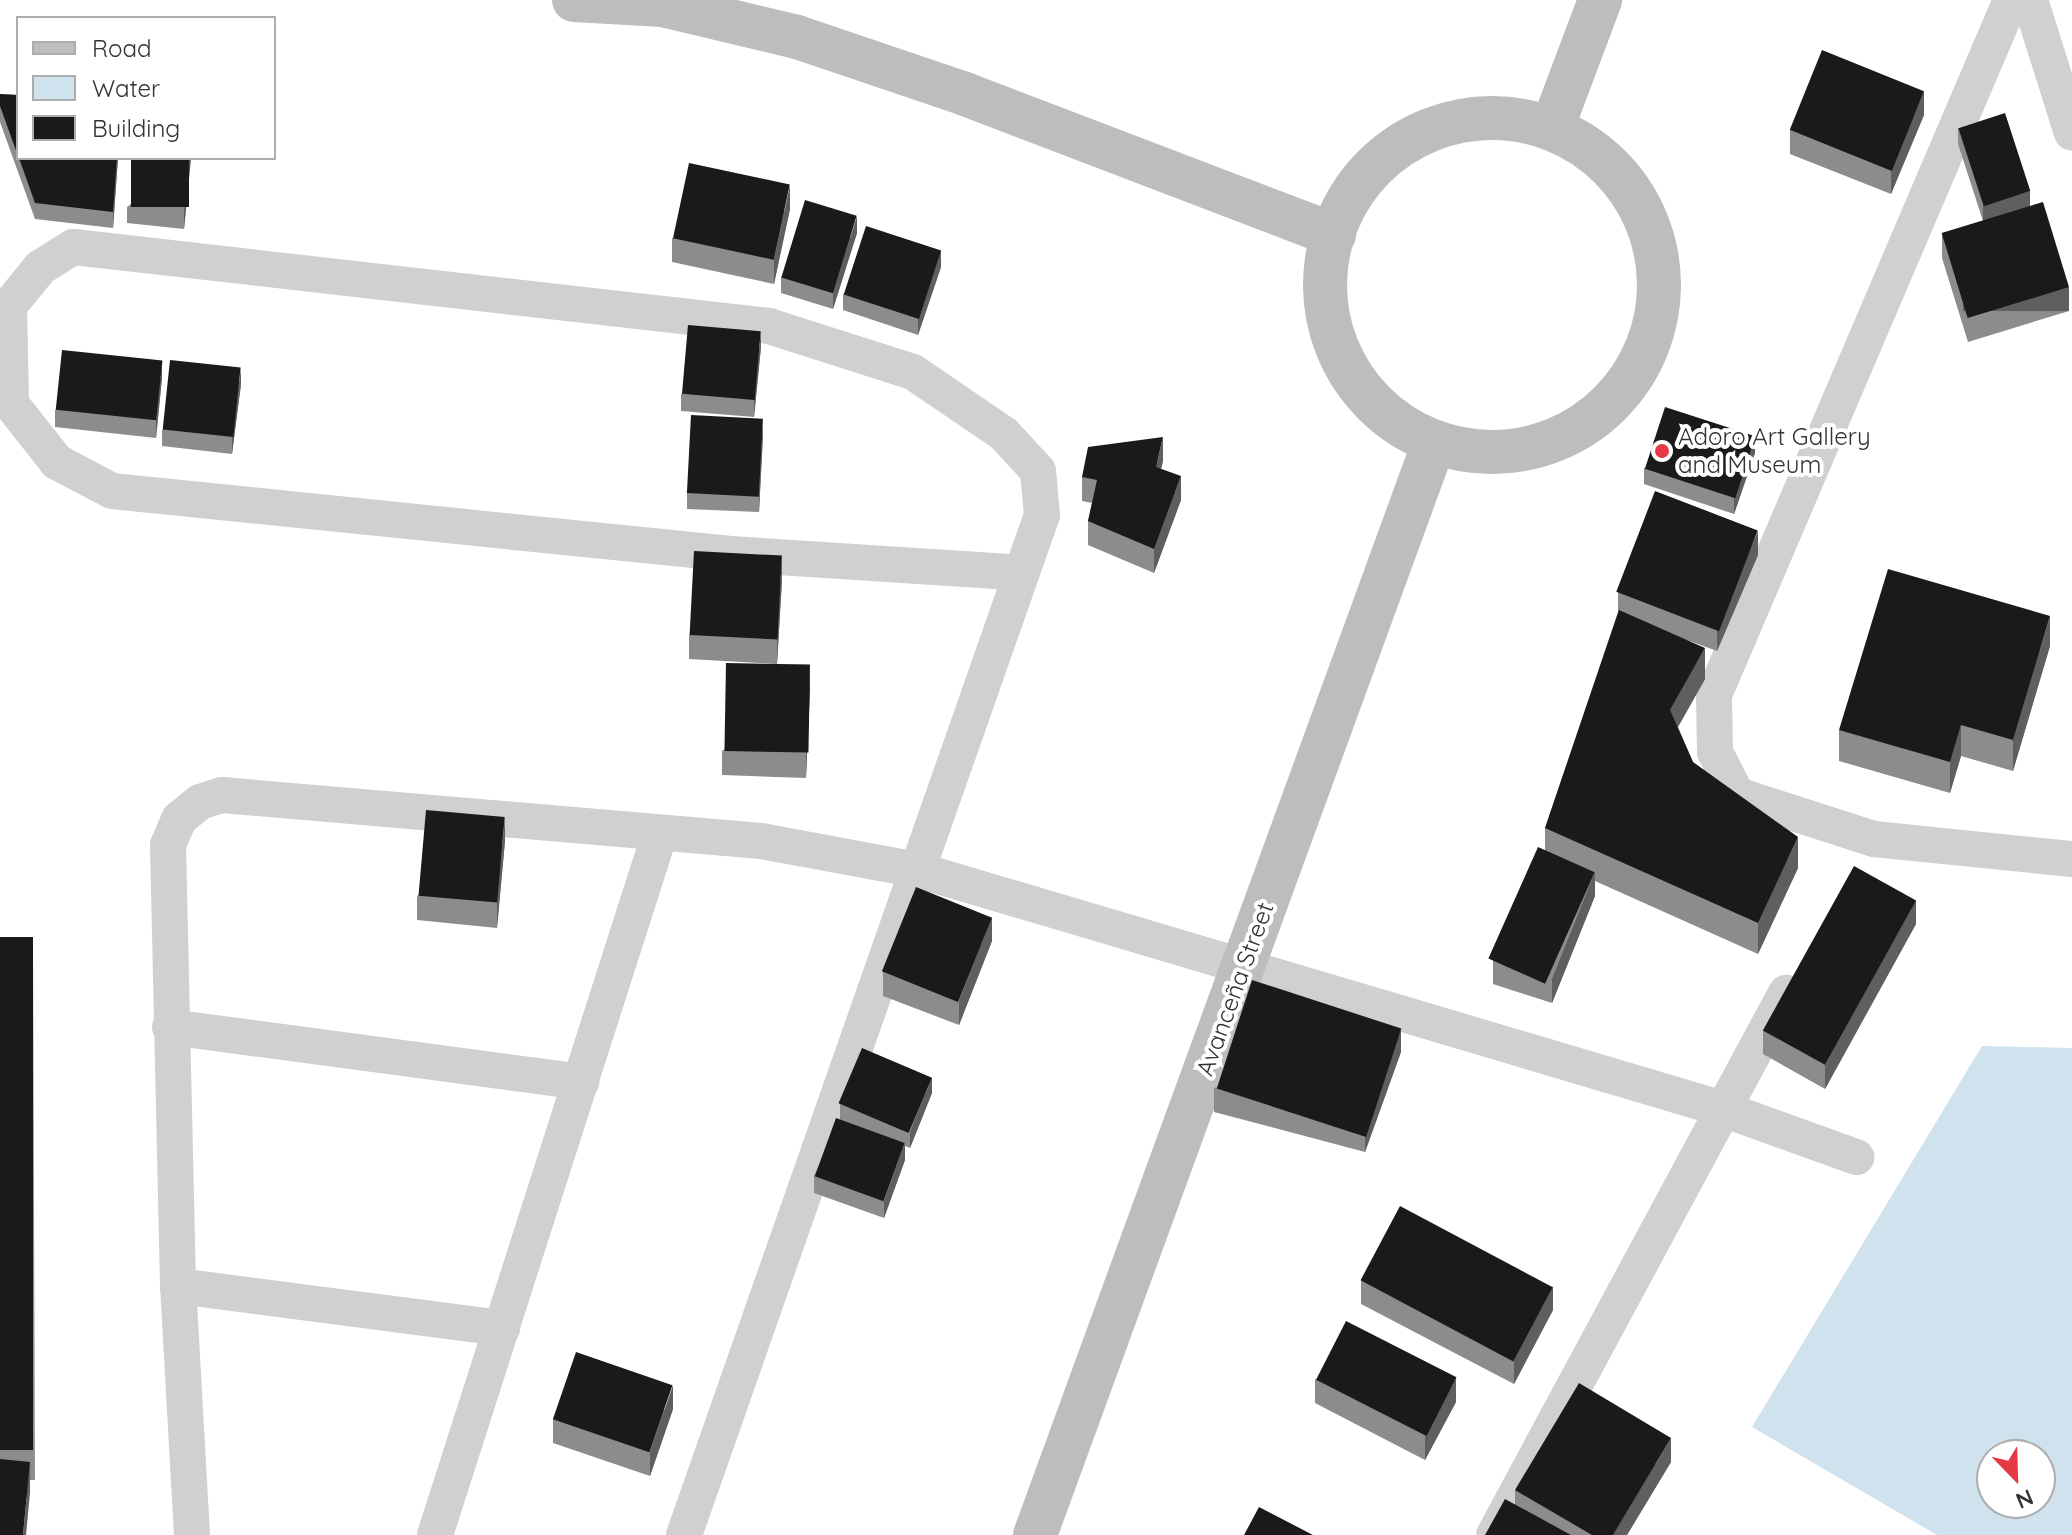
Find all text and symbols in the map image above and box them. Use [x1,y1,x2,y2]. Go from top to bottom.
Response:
legend [16,16,276,160]
text: Road [92,33,152,63]
text: Water [92,73,160,103]
text: Building [92,113,180,143]
place label: Adoro Art Gallery and Museum [1678,423,1871,479]
marker: Adoro Art Gallery and Museum [1653,442,1671,460]
street label: Avanceña Street [1190,898,1280,1080]
north arrow [1976,1439,2056,1519]
text: N [2012,1483,2038,1515]

